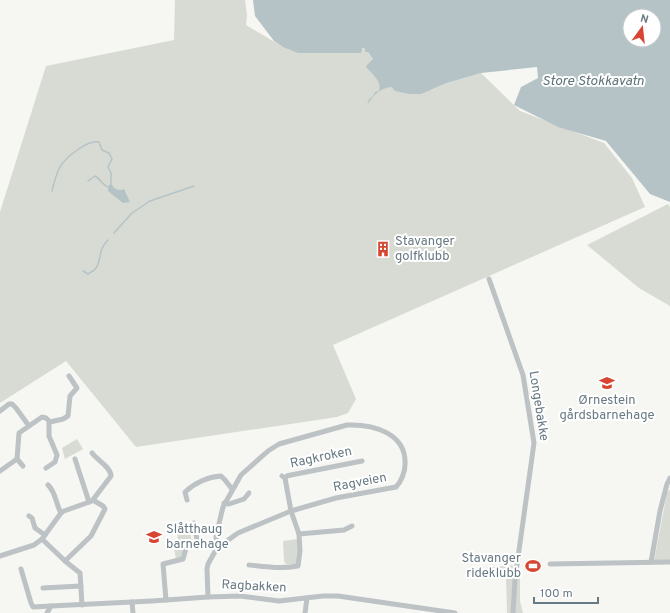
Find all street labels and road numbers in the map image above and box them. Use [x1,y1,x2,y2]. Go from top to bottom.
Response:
street label: Longebakke [525,370,551,442]
street label: Ragkroken [289,444,353,472]
street label: Ragveien [332,470,388,496]
street label: Ragbakken [221,577,287,597]

